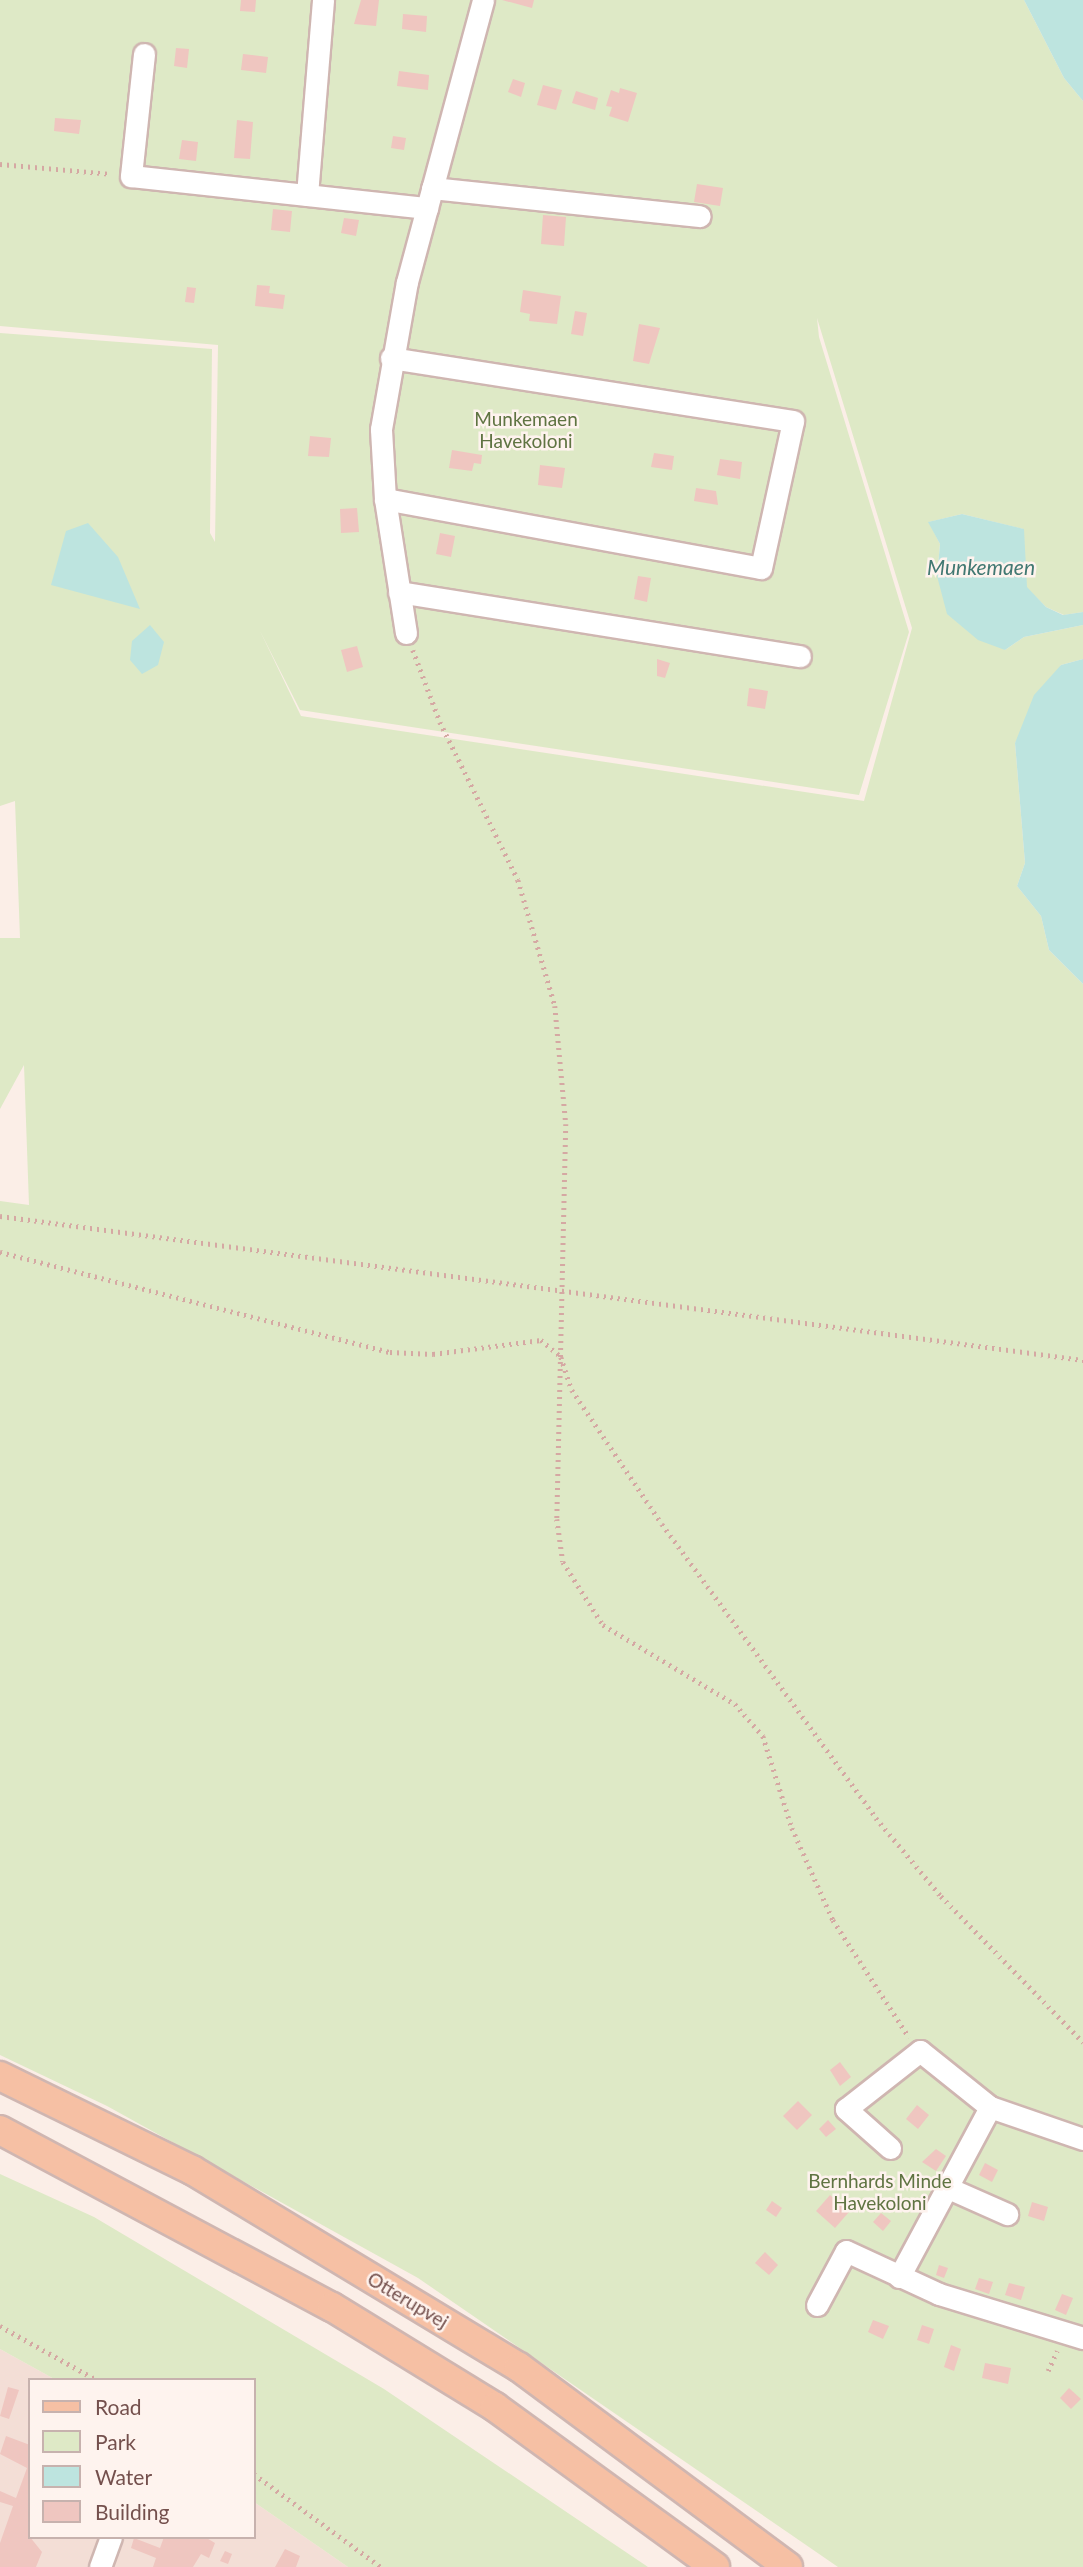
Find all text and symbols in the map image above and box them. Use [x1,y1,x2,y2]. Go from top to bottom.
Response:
park label: Munkemaen Havekoloni [474,408,578,452]
water label: Munkemaen [927,554,1035,580]
park label: Bernhards Minde Havekoloni [808,2170,952,2214]
street label: Otterupvej [363,2267,453,2333]
legend [28,2378,256,2539]
text: Road [95,2394,142,2419]
text: Park [95,2429,136,2454]
text: Water [95,2464,152,2489]
text: Building [95,2499,170,2524]

